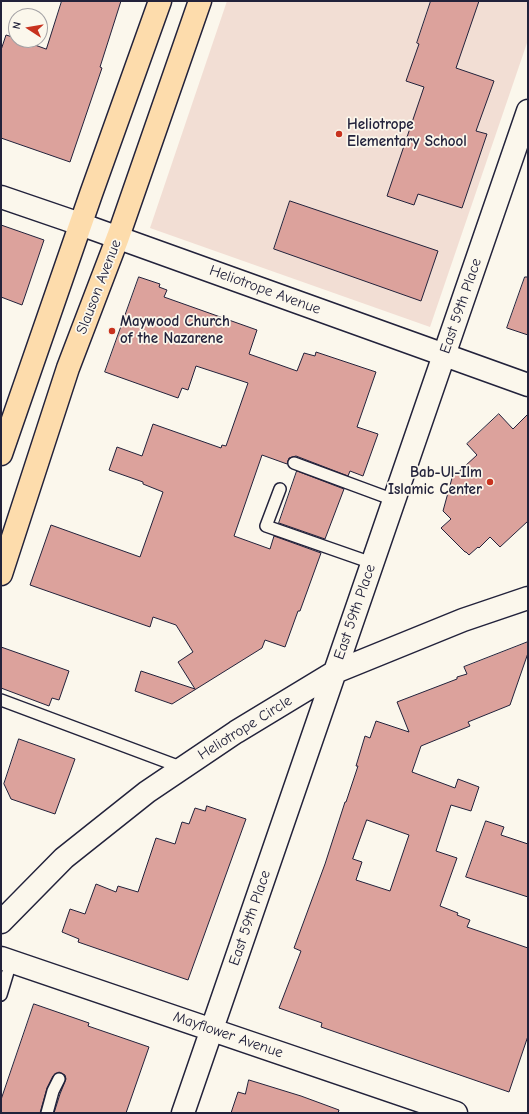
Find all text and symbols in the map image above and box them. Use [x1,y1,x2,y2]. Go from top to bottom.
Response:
north arrow [8,8,48,48]
text: N [10,21,24,30]
place label: Heliotrope Elementary School [347,116,467,151]
marker: Heliotrope Elementary School [334,129,344,139]
street label: Slauson Avenue [73,237,125,337]
street label: East 59th Place [436,256,486,356]
street label: Heliotrope Avenue [207,262,323,318]
place label: Maywood Church of the Nazarene [120,313,230,348]
marker: Maywood Church of the Nazarene [107,326,117,336]
place label: Bab-Ul-Ilm Islamic Center [388,464,482,499]
marker: Bab-Ul-Ilm Islamic Center [485,477,495,487]
street label: East 59th Place [330,562,380,662]
street label: Heliotrope Circle [195,692,295,764]
street label: East 59th Place [225,868,275,968]
street label: Mayflower Avenue [171,1008,285,1062]

